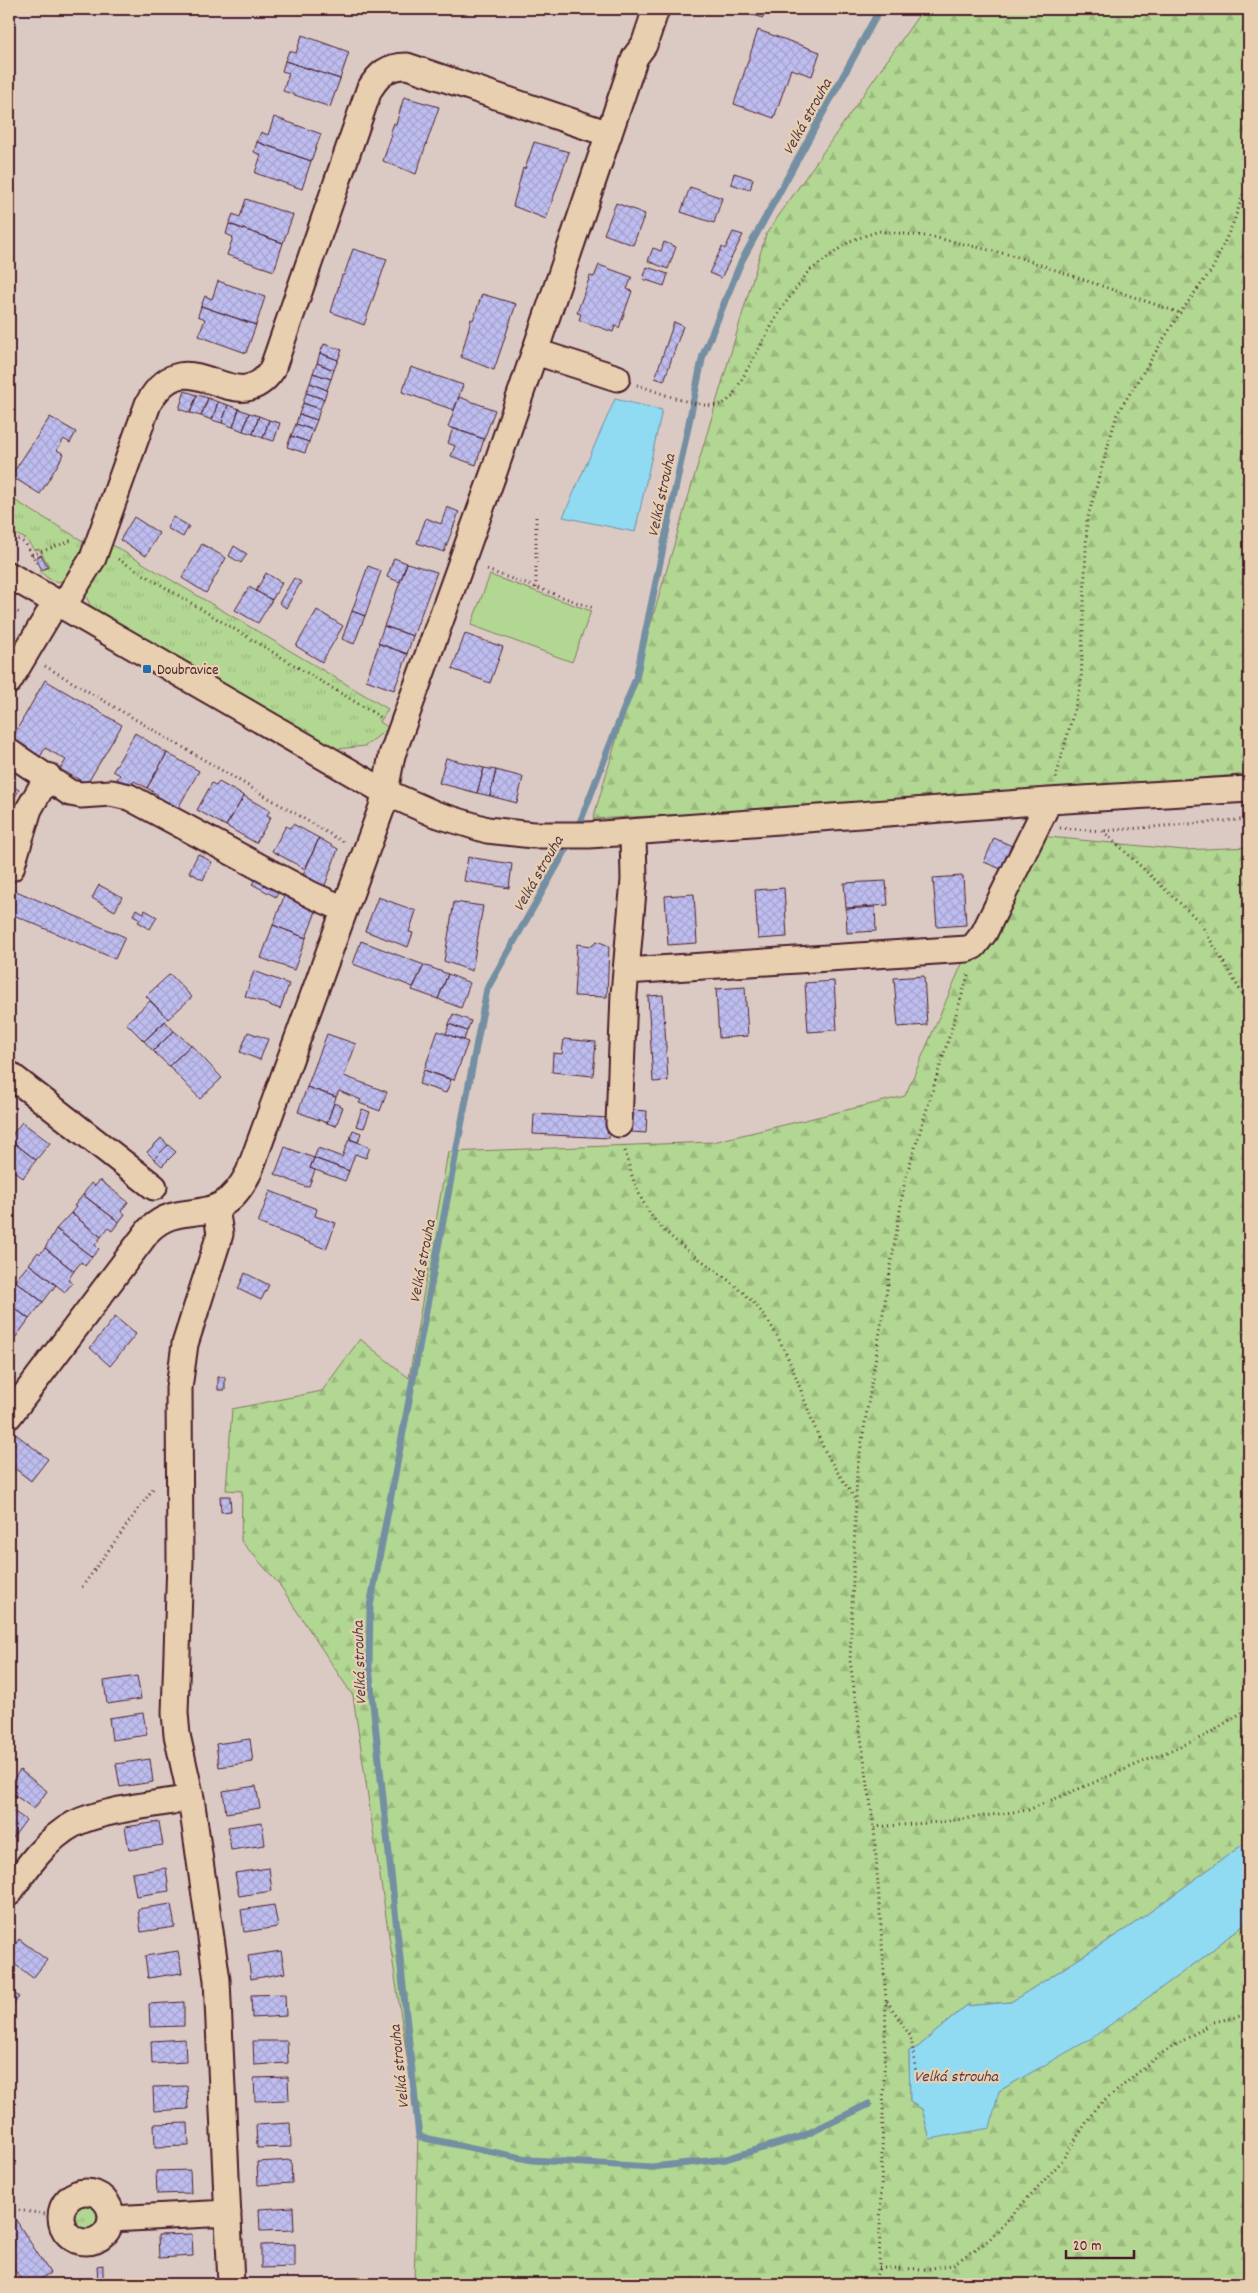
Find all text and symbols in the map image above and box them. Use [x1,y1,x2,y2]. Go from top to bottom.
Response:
water label: Velká strouha [778,74,839,160]
water label: Velká strouha [642,451,683,539]
place label: Doubravice [157,660,219,682]
marker: Doubravice [141,663,153,675]
water label: Velká strouha [508,831,571,916]
water label: Velká strouha [404,1217,443,1305]
water label: Velká strouha [347,1619,373,1705]
water label: Velká strouha [384,2022,416,2110]
water label: Velká strouha [914,2066,1000,2089]
scale bar [1066,2228,1133,2260]
text: 20 m [1073,2236,1101,2258]

